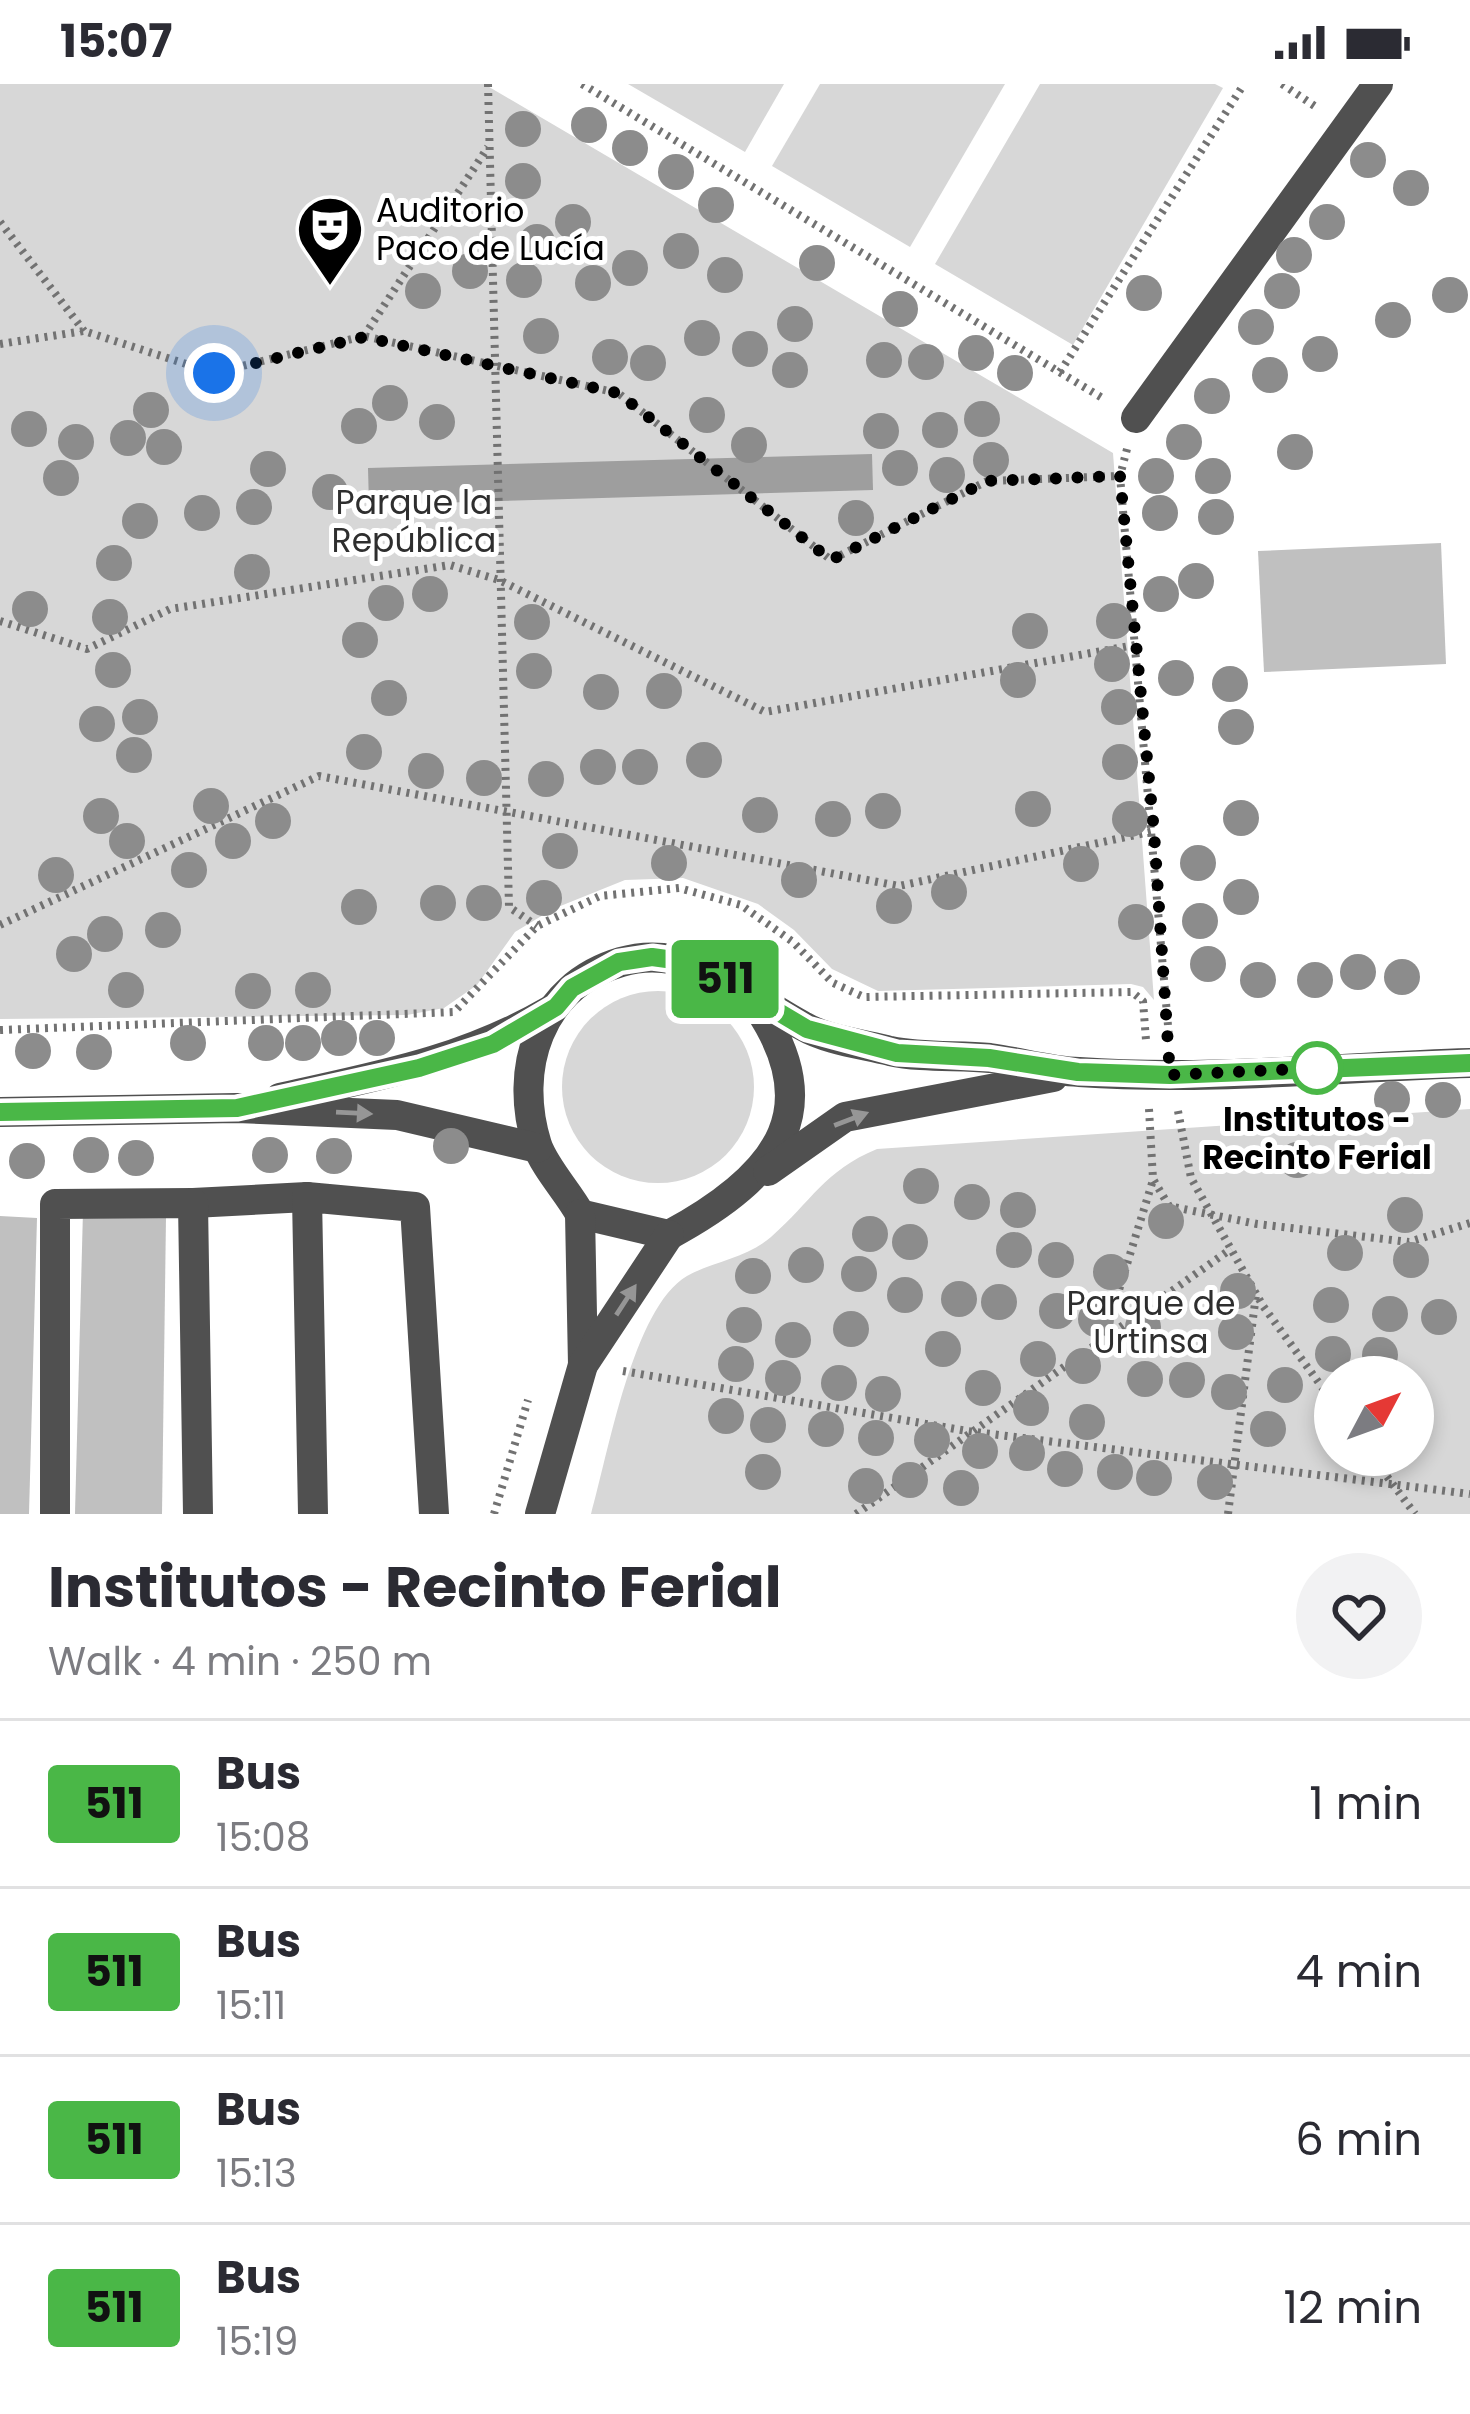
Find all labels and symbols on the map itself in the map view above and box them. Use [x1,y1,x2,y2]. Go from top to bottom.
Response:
place label: Auditorio Paco de Lucía [376,187,605,272]
theatre icon: Auditorio Paco de Lucía [295,194,365,288]
your location [184,343,244,403]
park label: Parque la República [332,479,496,564]
line badge: 511 [656,940,794,1018]
marker: Institutos - Recinto Ferial [1292,1043,1342,1093]
place label: Institutos - Recinto Ferial [1202,1096,1432,1181]
one-way arrow [336,1104,374,1123]
one-way arrow [833,1108,869,1127]
park label: Parque de Urtinsa [1066,1280,1236,1365]
one-way arrow [614,1283,637,1316]
north arrow [1314,1356,1434,1476]

